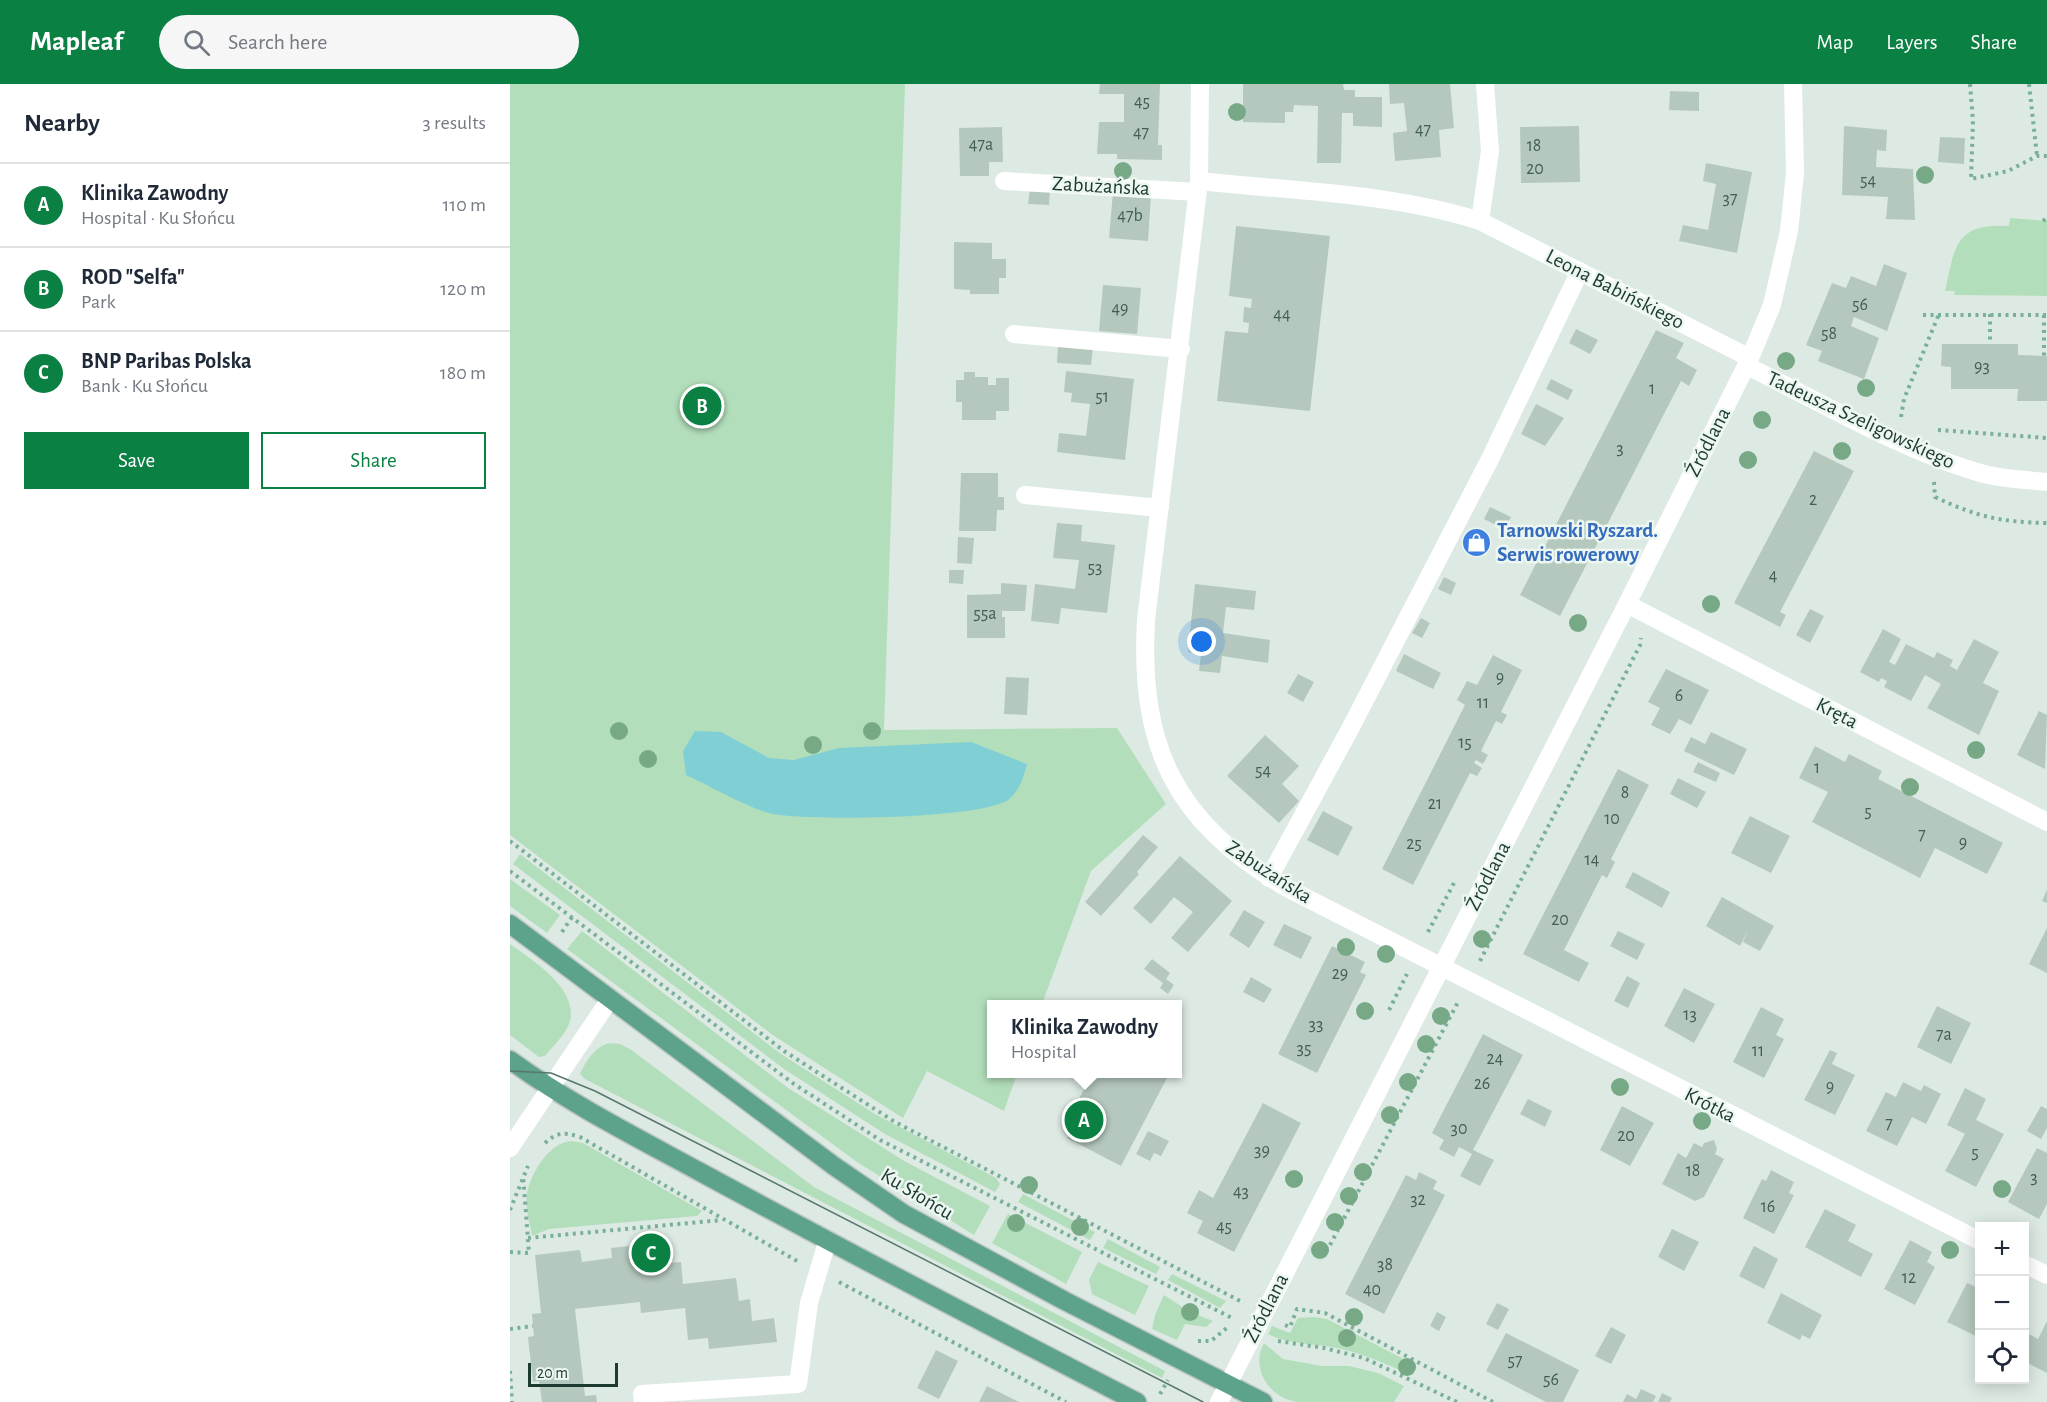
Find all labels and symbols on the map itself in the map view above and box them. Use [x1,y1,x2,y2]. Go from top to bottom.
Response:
house number: 45 [1134,93,1150,111]
house number: 47 [1415,121,1431,139]
house number: 47 [1133,124,1149,142]
house number: 47a [969,136,993,154]
house number: 18 [1527,137,1541,155]
house number: 20 [1526,160,1544,178]
house number: 54 [1860,172,1876,190]
street label: Zabużańska [1052,173,1151,199]
house number: 37 [1723,190,1737,208]
house number: 47b [1117,207,1143,225]
street label: Leona Babińskiego [1542,245,1688,333]
house number: 56 [1852,296,1868,314]
house number: 49 [1111,300,1129,318]
house number: 44 [1273,306,1291,324]
house number: 58 [1821,325,1837,343]
house number: 93 [1974,358,1990,376]
street label: Tadeusza Szeligowskiego [1764,367,1958,473]
house number: 1 [1649,380,1655,398]
pin: B [682,384,722,428]
house number: 51 [1095,388,1109,406]
street label: Źródlana [1680,403,1734,480]
house number: 3 [1616,440,1624,458]
house number: 2 [1809,491,1817,509]
place label: Tarnowski Ryszard. Serwis rowerowy [1497,520,1658,565]
shop icon: Tarnowski Ryszard. Serwis rowerowy [1460,526,1492,558]
house number: 53 [1088,559,1102,577]
house number: 4 [1769,567,1778,585]
house number: 55a [973,605,997,623]
your location [1187,627,1216,656]
house number: 9 [1496,669,1504,687]
house number: 6 [1675,687,1683,705]
house number: 11 [1477,694,1489,712]
street label: Kręta [1813,694,1862,733]
house number: 15 [1458,734,1472,752]
house number: 1 [1814,759,1820,777]
house number: 54 [1255,762,1271,780]
house number: 8 [1621,784,1629,802]
house number: 21 [1428,795,1442,813]
house number: 5 [1864,803,1872,821]
house number: 10 [1604,810,1620,828]
house number: 7 [1918,826,1926,844]
house number: 9 [1959,834,1967,852]
house number: 25 [1406,835,1422,853]
street label: Zabużańska [1222,837,1316,908]
street label: Źródlana [1460,837,1514,914]
house number: 14 [1585,851,1600,869]
house number: 20 [1551,911,1569,929]
house number: 29 [1332,965,1348,983]
house number: 13 [1683,1006,1697,1024]
house number: 33 [1309,1016,1323,1034]
house number: 7a [1936,1026,1952,1044]
house number: 35 [1297,1040,1311,1058]
house number: 11 [1752,1042,1764,1060]
house number: 24 [1487,1050,1504,1068]
house number: 26 [1474,1075,1490,1093]
house number: 9 [1826,1078,1834,1096]
street label: Krótka [1681,1083,1739,1127]
pin: A [1064,1098,1104,1142]
house number: 7 [1885,1115,1893,1133]
house number: 30 [1451,1120,1467,1138]
house number: 20 [1617,1127,1635,1145]
house number: 39 [1254,1142,1270,1160]
house number: 5 [1971,1144,1979,1162]
house number: 18 [1686,1162,1700,1180]
street label: Ku Słońcu [877,1164,957,1224]
house number: 3 [2030,1169,2038,1187]
house number: 43 [1233,1183,1249,1201]
house number: 32 [1410,1191,1426,1209]
house number: 16 [1761,1198,1775,1216]
house number: 45 [1216,1218,1232,1236]
pin: C [632,1230,670,1276]
house number: 38 [1377,1256,1393,1274]
street label: Źródlana [1238,1269,1292,1346]
house number: 12 [1902,1269,1916,1287]
house number: 40 [1363,1281,1381,1299]
house number: 57 [1507,1352,1523,1370]
scale bar [528,1360,618,1388]
house number: 56 [1543,1371,1559,1389]

